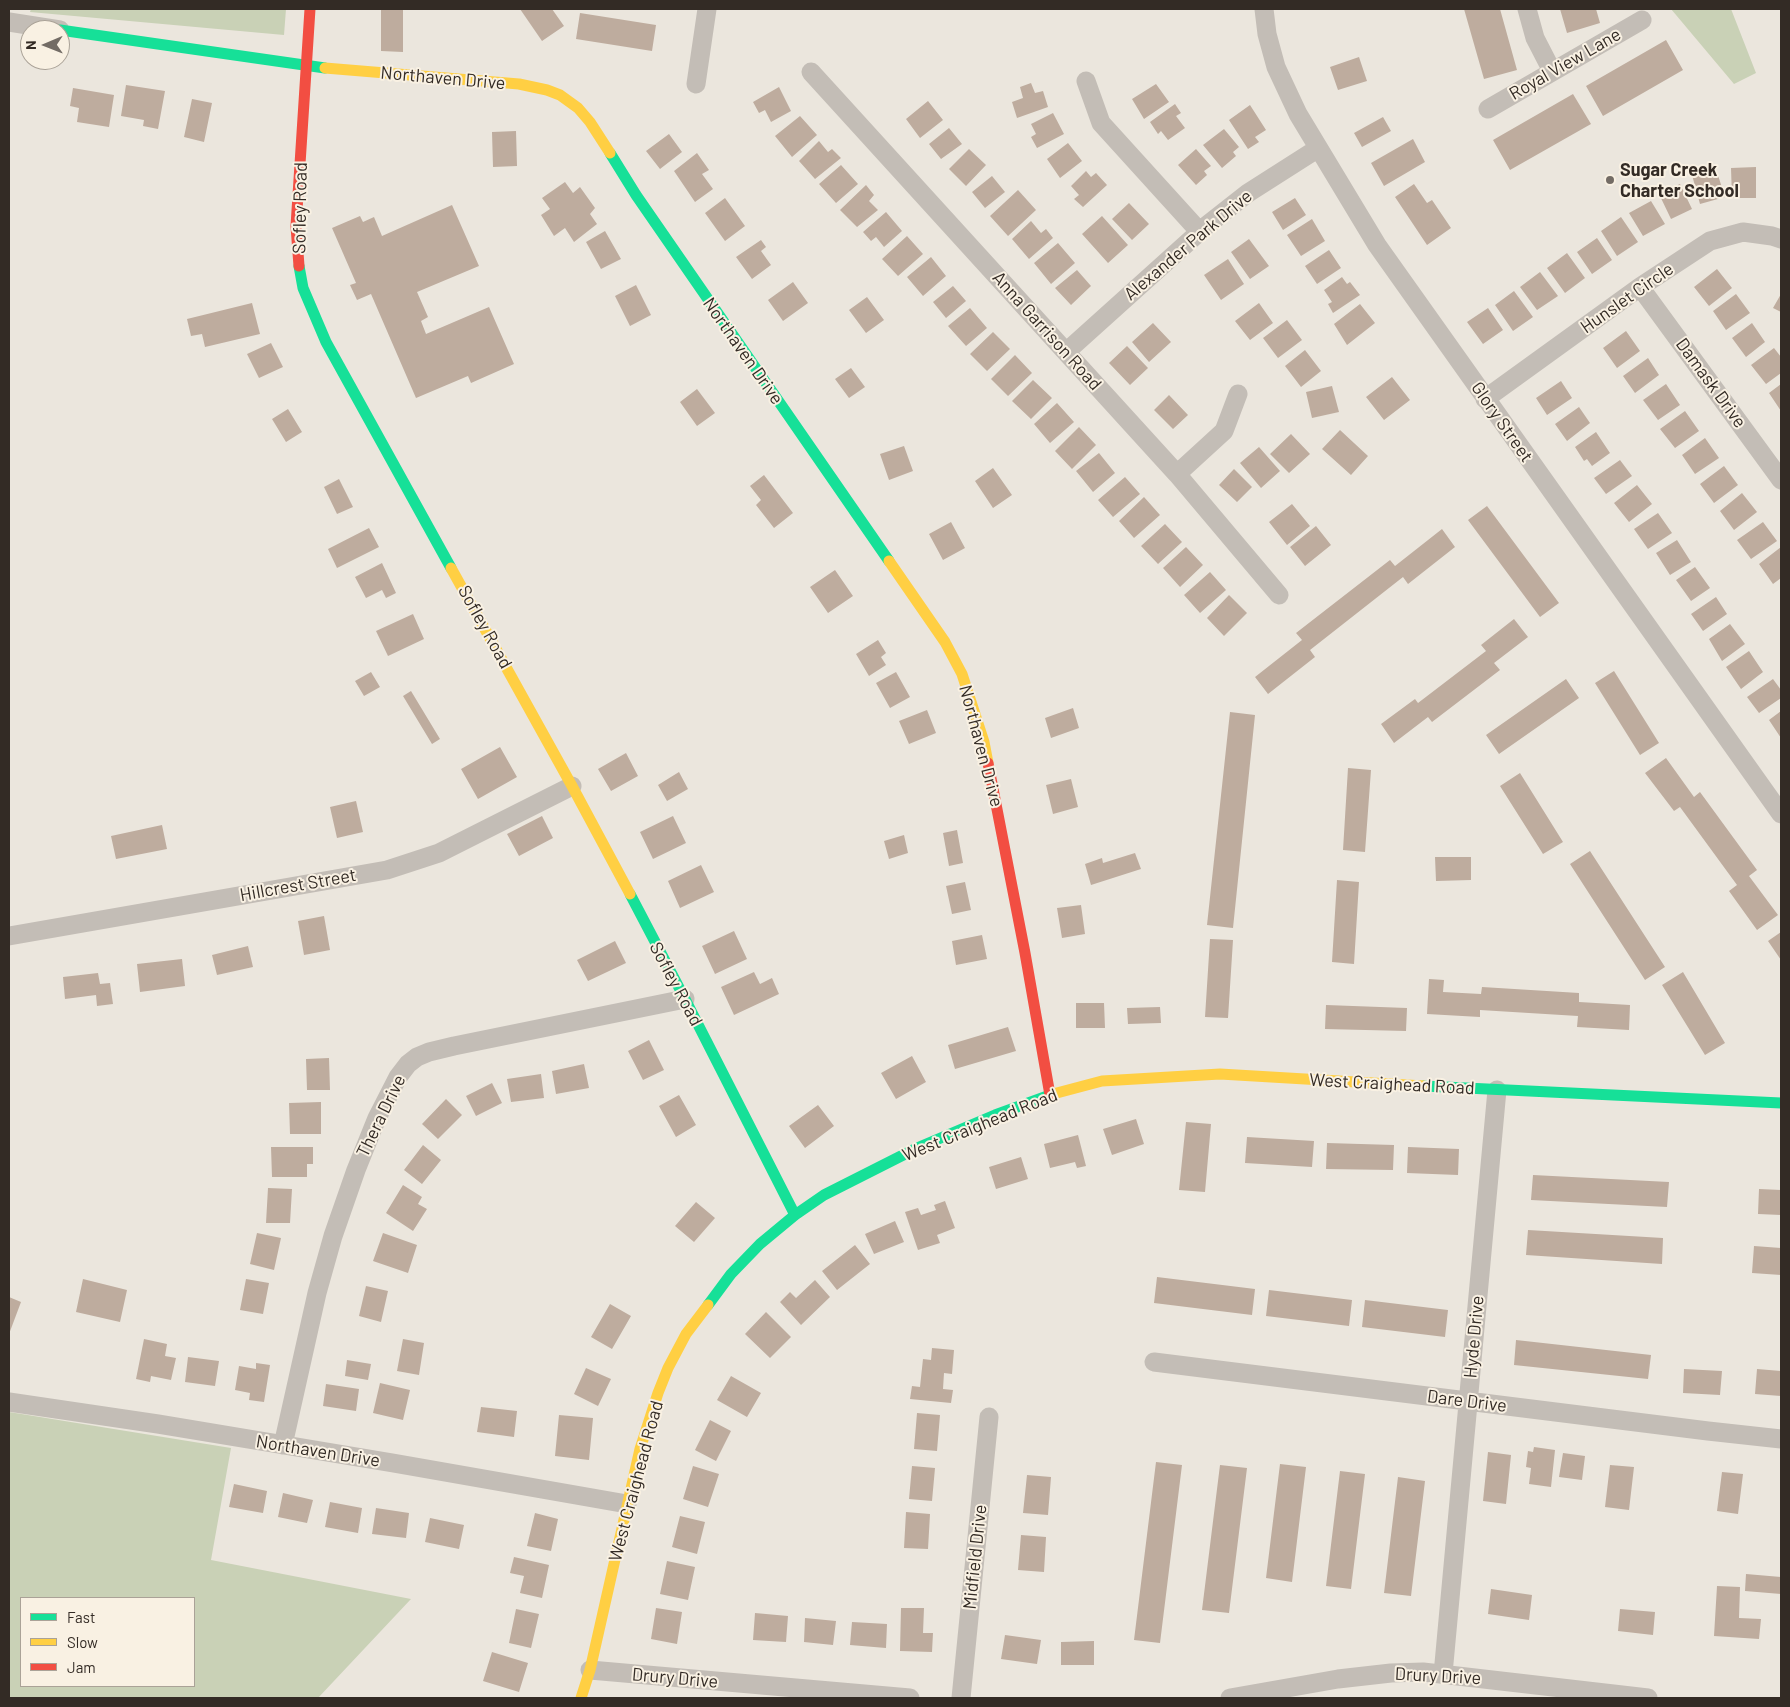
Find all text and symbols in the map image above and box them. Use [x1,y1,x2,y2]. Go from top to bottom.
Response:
north arrow [20,20,70,70]
street label: Royal View Lane [1505,23,1625,105]
text: N [22,40,39,50]
street label: Northaven Drive [380,62,506,94]
place label: Sugar Creek Charter School [1620,159,1739,202]
street label: Sofley Road [288,162,312,254]
marker: Sugar Creek Charter School [1604,174,1616,186]
street label: Alexander Park Drive [1120,185,1256,305]
street label: Hunslet Circle [1576,258,1678,338]
street label: Anna Garrison Road [988,267,1106,395]
street label: Northaven Drive [698,293,788,409]
street label: Damask Drive [1671,334,1751,432]
street label: Glory Street [1466,378,1538,466]
street label: Sofley Road [453,582,517,672]
street label: Northaven Drive [954,683,1008,809]
street label: Hillcrest Street [238,864,358,906]
street label: Sofley Road [645,938,707,1030]
street label: West Craighead Road [1309,1069,1475,1099]
street label: Thera Drive [352,1071,410,1161]
street label: West Craighead Road [899,1084,1061,1166]
street label: Hyde Drive [1460,1295,1488,1379]
street label: Dare Drive [1426,1385,1508,1417]
street label: West Craighead Road [604,1398,668,1564]
street label: Northaven Drive [254,1431,382,1471]
street label: Midfield Drive [959,1503,991,1611]
legend [20,1597,195,1687]
text: Fast [67,1608,95,1626]
text: Slow [67,1633,98,1651]
text: Jam [67,1658,96,1676]
street label: Drury Drive [631,1663,719,1693]
street label: Drury Drive [1394,1663,1482,1689]

